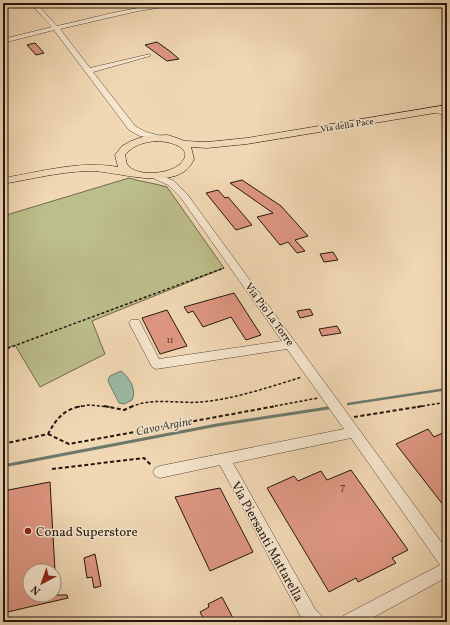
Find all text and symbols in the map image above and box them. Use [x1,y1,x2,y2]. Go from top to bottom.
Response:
street label: Via della Pace [320,115,375,136]
street label: Via Pio La Torre [241,280,297,350]
house number: 11 [167,334,173,347]
water label: Cavo Argine [135,414,194,440]
street label: Via Piersanti Mattarella [226,479,307,605]
house number: 7 [340,480,346,495]
place label: Conad Superstore [36,524,138,542]
marker: Conad Superstore [23,526,33,536]
north arrow [22,563,62,603]
text: N [28,581,44,598]

